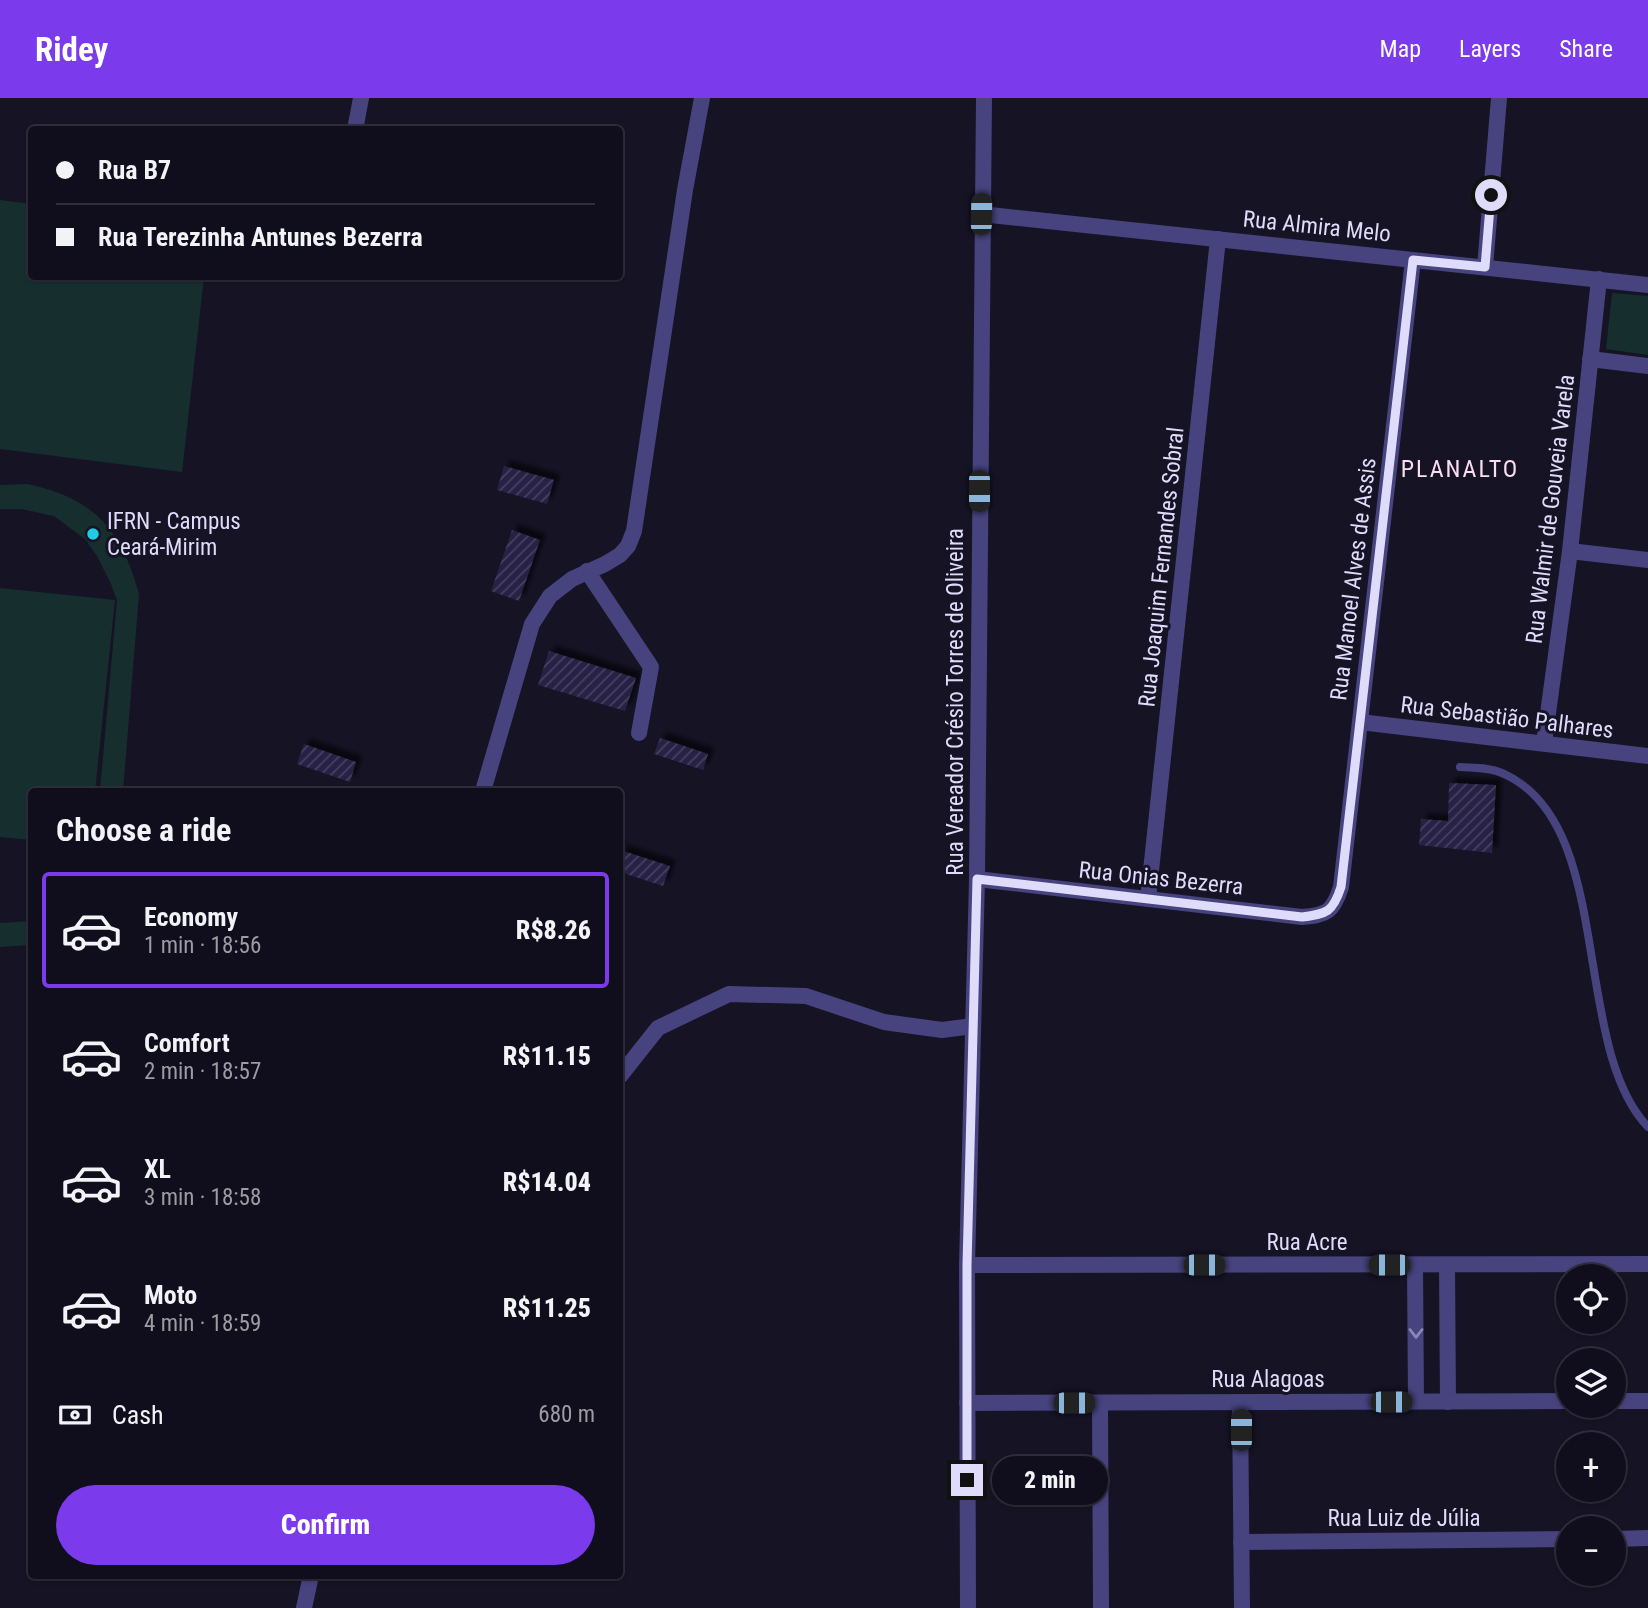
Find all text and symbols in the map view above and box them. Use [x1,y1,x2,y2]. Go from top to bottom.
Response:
text: Ridey [35,30,108,69]
text: Map [1380,35,1421,63]
text: Layers [1459,35,1521,63]
text: Share [1559,35,1613,63]
text: Rua B7 [98,155,171,185]
route start [1475,179,1507,211]
car [971,193,992,235]
street label: Rua Almira Melo [1242,205,1392,248]
text: Rua Terezinha Antunes Bezerra [98,222,423,252]
street label: Rua Walmir de Gouveia Varela [1521,373,1580,645]
street label: Rua Joaquim Fernandes Sobral [1133,426,1190,708]
district label: PLANALTO [1401,455,1519,483]
street label: Rua Manoel Alves de Assis [1325,456,1382,702]
car [969,470,990,512]
place label: IFRN - Campus Ceará-Mirim [107,508,241,561]
marker: IFRN - Campus Ceará-Mirim [85,526,101,542]
street label: Rua Vereador Crésio Torres de Oliveira [942,528,969,876]
street label: Rua Sebastião Palhares [1399,691,1615,744]
text: Choose a ride [56,811,231,849]
street label: Rua Onias Bezerra [1077,856,1245,901]
icon: car [60,899,123,962]
text: Economy [144,902,238,932]
text: R$8.26 [516,915,591,945]
text: 1 min · 18:56 [144,932,261,959]
icon: car [60,1025,123,1088]
text: Comfort [144,1028,230,1058]
text: R$11.15 [503,1041,591,1071]
text: 2 min · 18:57 [144,1058,261,1085]
icon: car [60,1151,123,1214]
text: XL [144,1154,171,1184]
text: R$14.04 [503,1167,591,1197]
text: 3 min · 18:58 [144,1184,261,1211]
street label: Rua Acre [1266,1229,1348,1256]
car [1184,1255,1226,1276]
car [1369,1255,1411,1276]
map controls [1556,1264,1626,1586]
button: locate [1556,1264,1626,1334]
icon: car [60,1277,123,1340]
text: Moto [144,1280,197,1310]
text: R$11.25 [503,1293,591,1323]
text: 4 min · 18:59 [144,1310,261,1337]
one-way arrow [1408,1328,1424,1339]
button: layers [1556,1348,1626,1418]
street label: Rua Alagoas [1211,1366,1325,1393]
car [1371,1392,1413,1413]
car [1054,1393,1096,1414]
icon: cash [56,1396,94,1434]
text: Cash [112,1400,164,1430]
text: 680 m [538,1401,595,1428]
car [1231,1409,1252,1451]
button: + [1556,1432,1626,1502]
callout: 2 min [992,1456,1107,1504]
route end [951,1464,983,1496]
text: 2 min [1024,1467,1076,1494]
button: Confirm [56,1485,595,1565]
street label: Rua Luiz de Júlia [1327,1505,1481,1532]
button: − [1556,1516,1626,1586]

